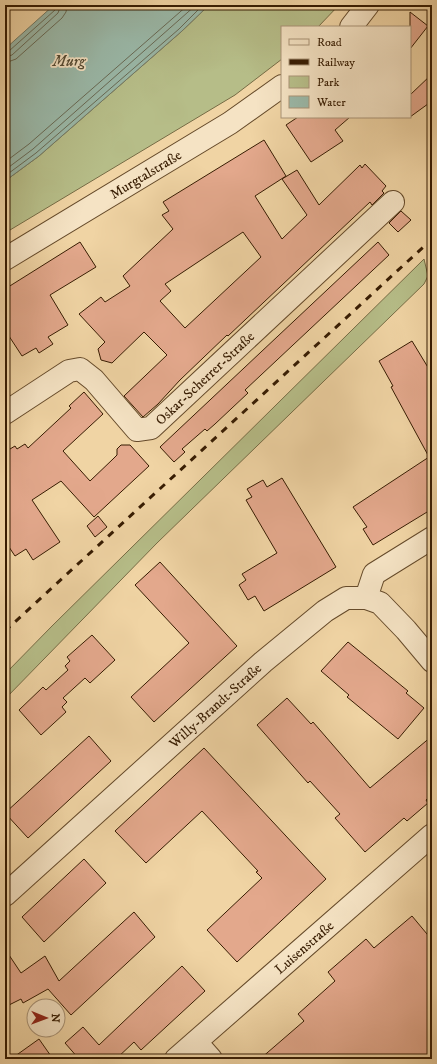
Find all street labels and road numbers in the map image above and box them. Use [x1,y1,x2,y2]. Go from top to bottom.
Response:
street label: Murgtalstraße [107,146,185,204]
street label: Oskar-Scherrer-Straße [152,328,259,429]
street label: Willy-Brandt-Straße [165,659,266,753]
street label: Luisenstraße [271,917,338,979]

